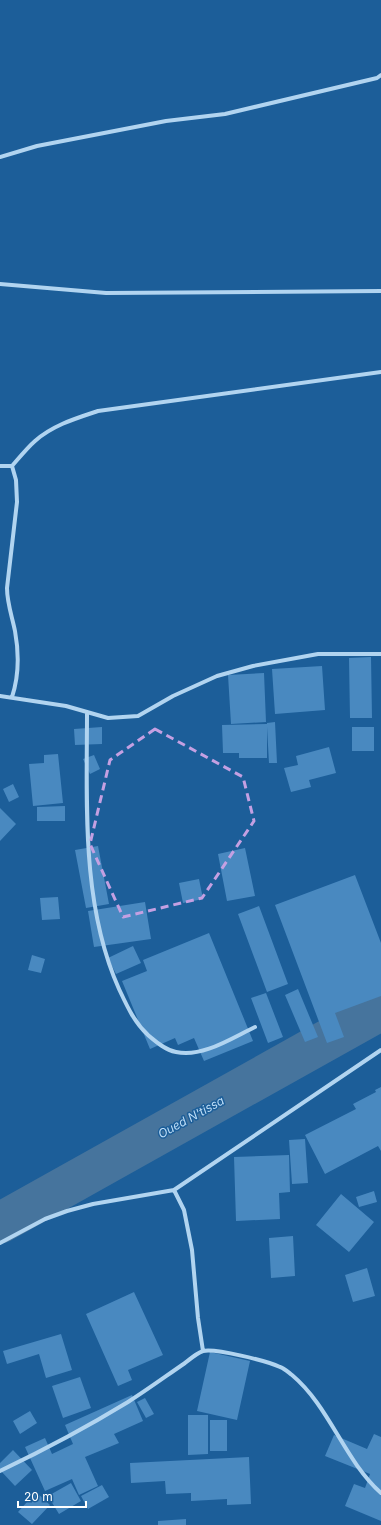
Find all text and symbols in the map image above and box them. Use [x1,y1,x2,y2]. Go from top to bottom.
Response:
water label: Oued N'tissa [155,1093,227,1141]
scale bar [18,1483,86,1509]
text: 20 m [24,1489,53,1504]

